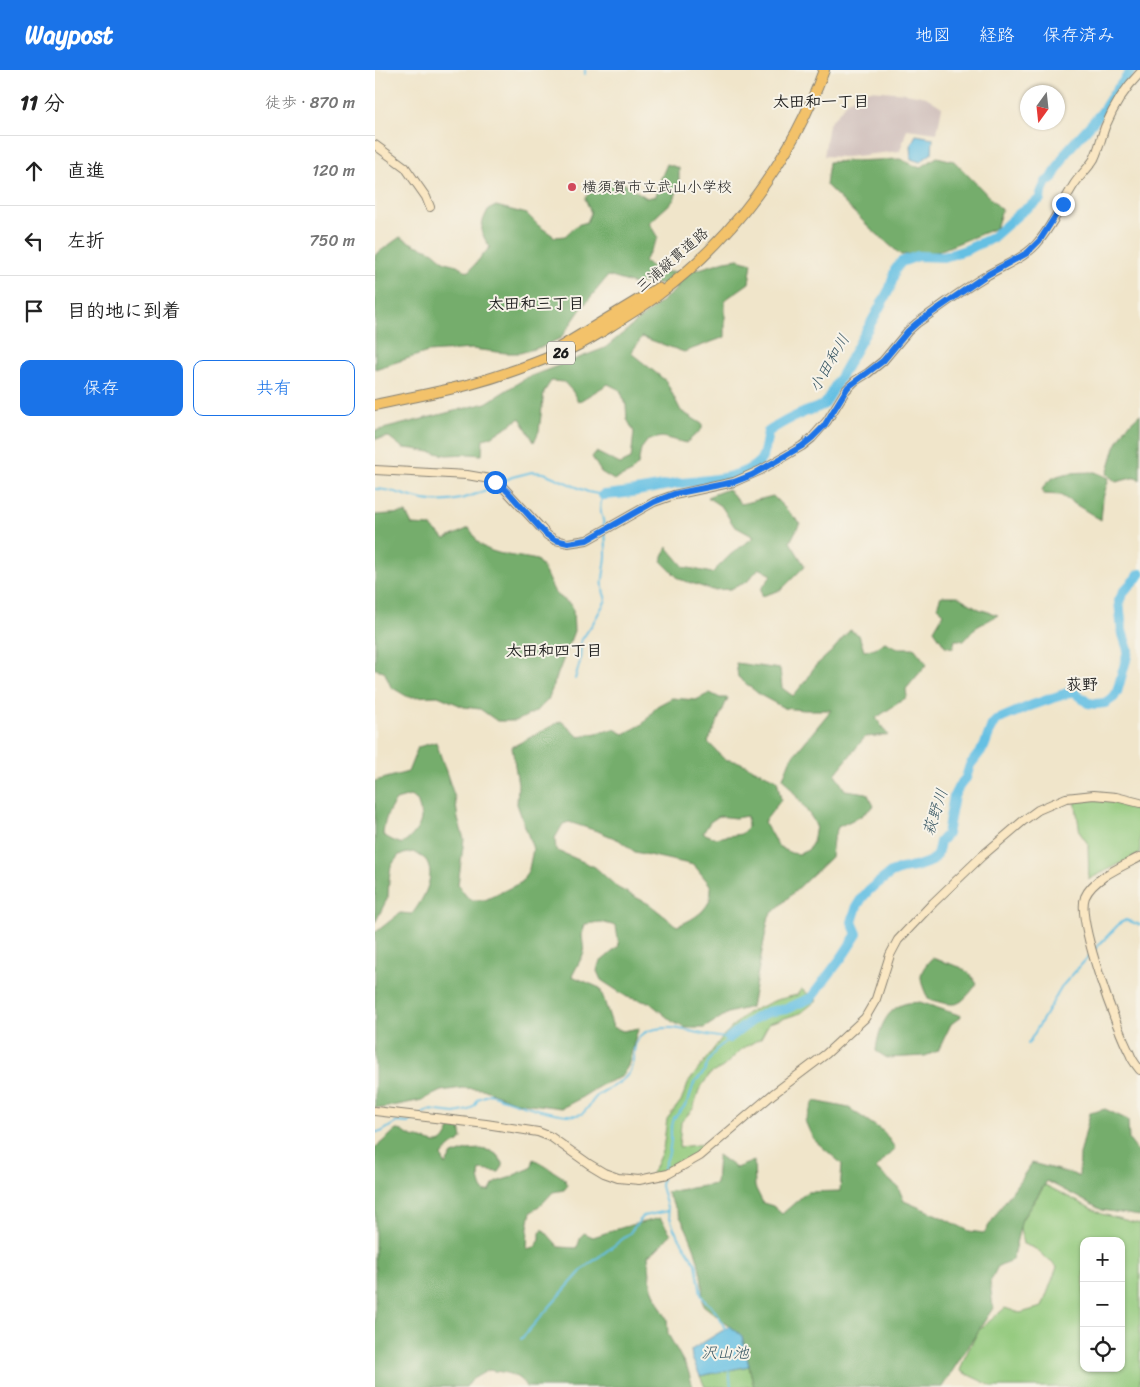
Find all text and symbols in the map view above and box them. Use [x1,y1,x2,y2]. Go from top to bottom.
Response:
text: Waypost [25,14,113,56]
text: 地図 [915,19,951,51]
text: 経路 [979,19,1015,51]
text: 保存済み [1043,19,1115,51]
text: 11 分 [20,84,64,122]
north arrow [1020,85,1065,130]
district label: 太田和一丁目 [773,87,869,116]
text: 徒歩 · 870 m [265,88,355,117]
text: 直進 [67,154,105,187]
text: 120 m [312,156,355,185]
icon: ahead [20,157,48,185]
place label: 横須賀市立武山小学校 [582,174,732,200]
marker: 横須賀市立武山小学校 [566,181,578,193]
route end [1052,193,1075,216]
street label: 三浦縦貫道路 [630,221,714,299]
text: 左折 [67,224,105,257]
text: 750 m [310,226,355,255]
icon: left [20,227,48,255]
district label: 太田和三丁目 [488,289,584,318]
text: 目的地に到着 [67,294,181,327]
icon: arrive [20,297,48,325]
water label: 小田和川 [800,328,858,398]
road number: 26 [547,342,575,364]
button: 保存 [20,360,183,416]
button: 共有 [193,360,355,416]
route start [484,471,507,494]
district label: 太田和四丁目 [506,636,602,665]
district label: 荻野 [1066,670,1098,699]
water label: 萩野川 [914,785,956,839]
map controls [1080,1237,1125,1372]
button: + [1080,1237,1125,1282]
button: − [1080,1282,1125,1327]
button: locate [1080,1327,1125,1372]
water label: 沢山池 [701,1338,750,1367]

